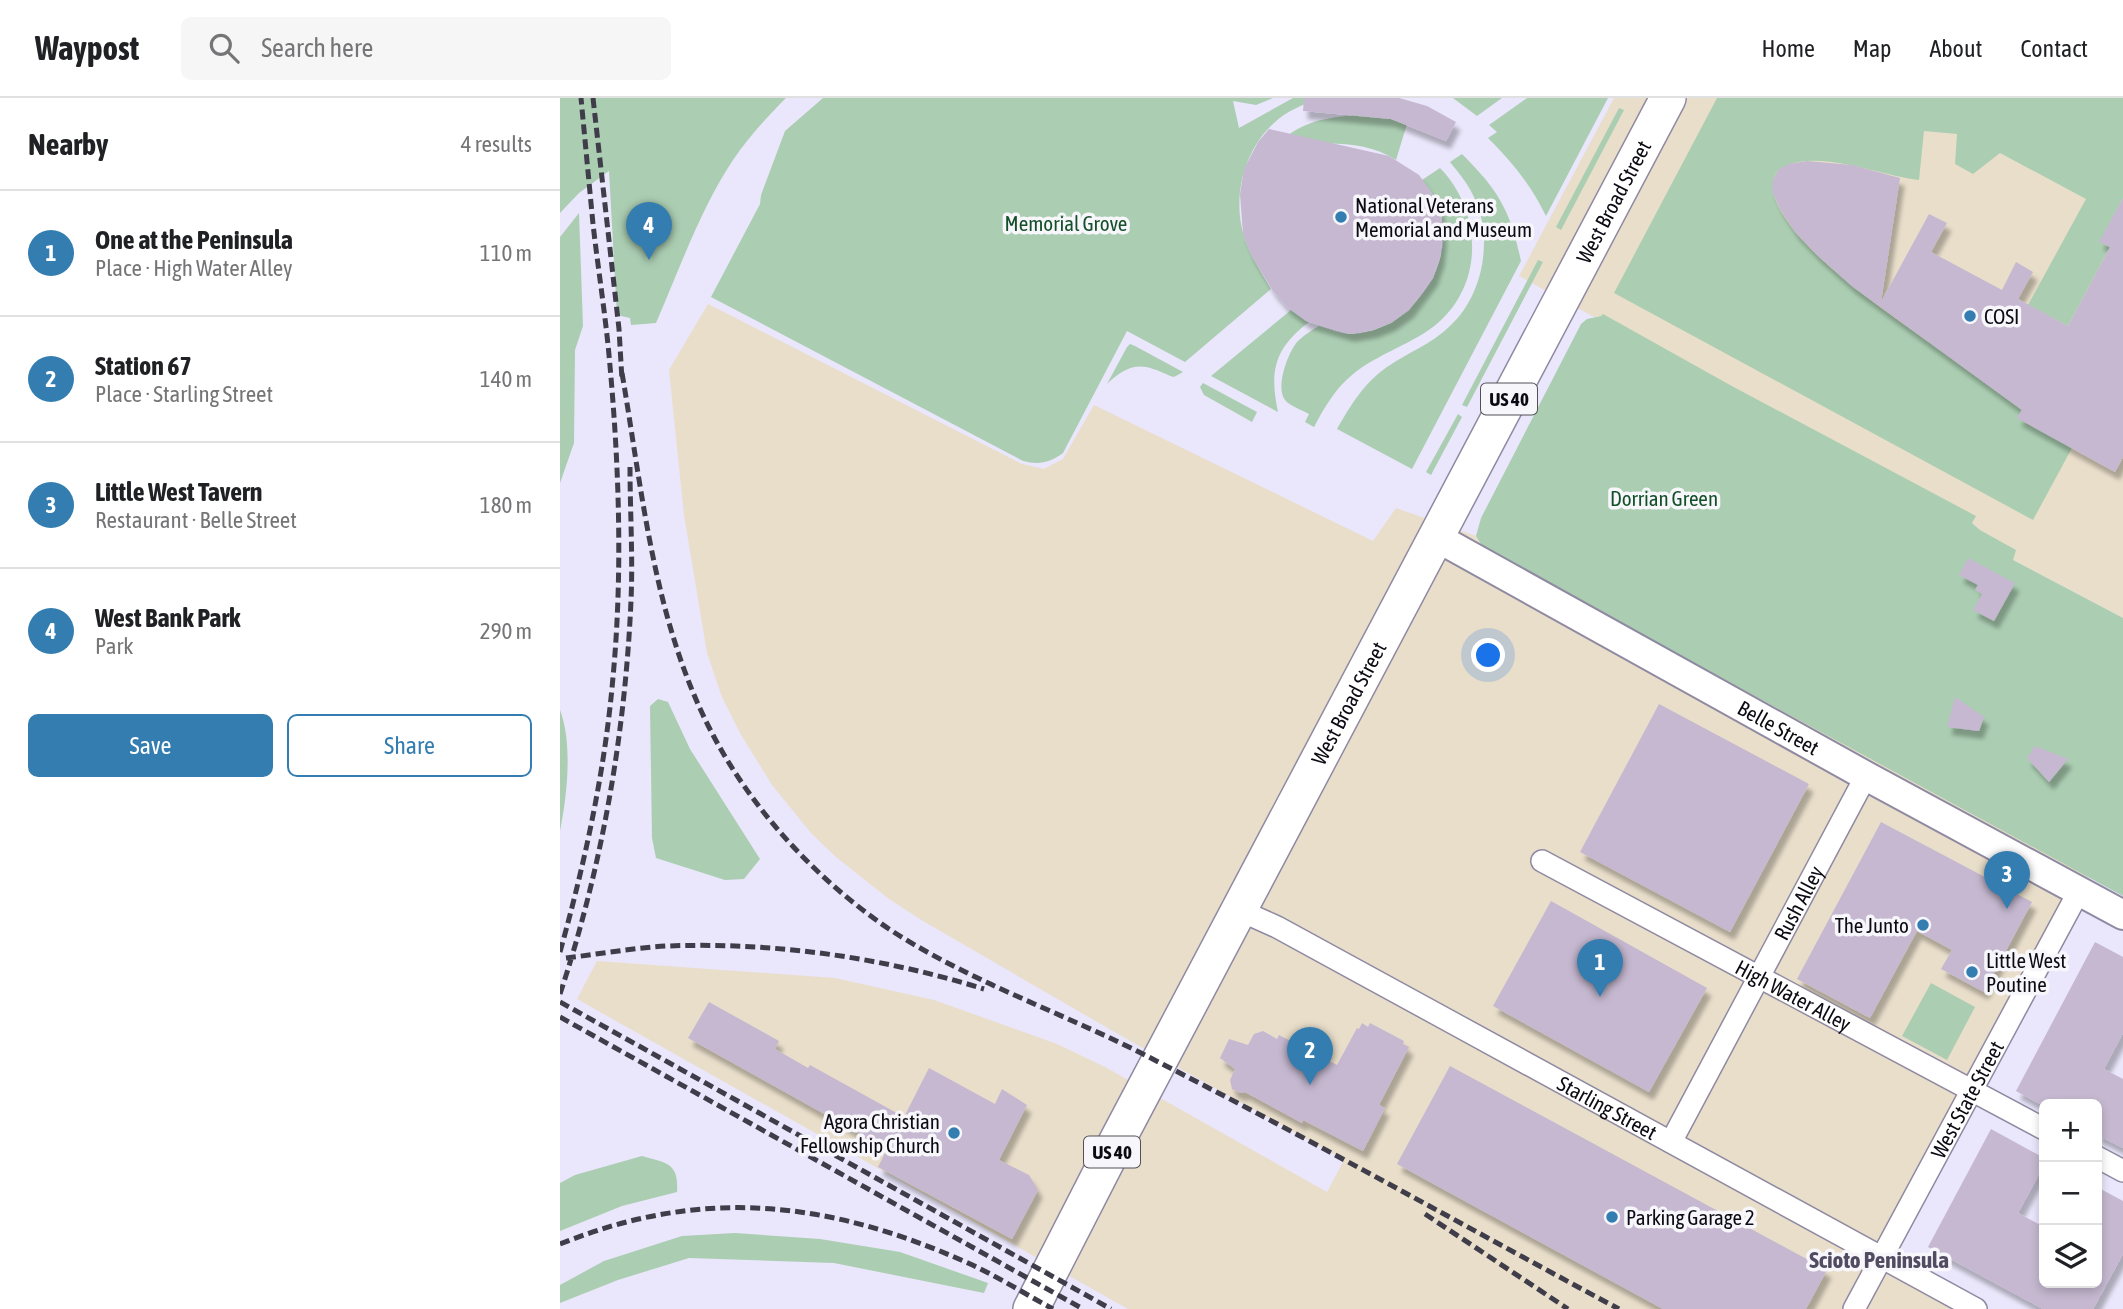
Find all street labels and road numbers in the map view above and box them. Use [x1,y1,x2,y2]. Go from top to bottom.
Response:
street label: West Broad Street [1571,136,1655,267]
road number: US 40 [1481,384,1537,414]
street label: West Broad Street [1306,638,1391,769]
street label: Belle Street [1734,695,1823,760]
street label: Rush Alley [1769,861,1828,944]
street label: High Water Alley [1732,955,1855,1036]
street label: West State Street [1926,1037,2008,1162]
street label: Starling Street [1553,1071,1661,1144]
road number: US 40 [1084,1136,1140,1168]

